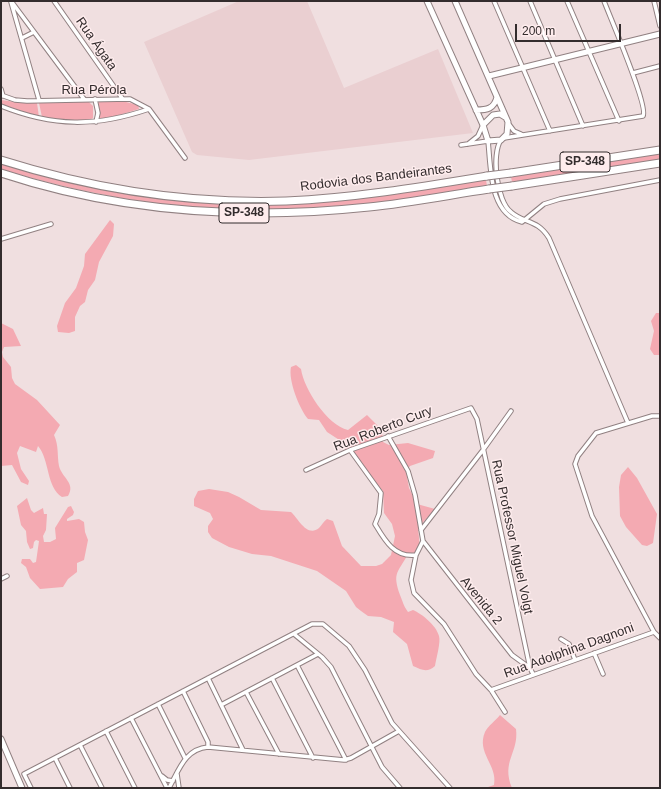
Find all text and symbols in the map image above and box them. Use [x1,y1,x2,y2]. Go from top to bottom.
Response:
street label: Rua Ágata [72,14,120,74]
scale bar [517,16,623,42]
text: 200 m [522,24,555,38]
street label: Rua Pérola [61,82,127,98]
road number: SP-348 [560,152,610,172]
street label: Rodovia dos Bandeirantes [299,161,453,195]
road number: SP-348 [219,203,269,223]
street label: Rua Roberto Cury [331,403,435,455]
street label: Rua Professor Miguel Volgt [488,458,536,616]
street label: Avenida 2 [457,574,505,628]
street label: Rua Adolphina Dagnoni [502,620,636,682]

